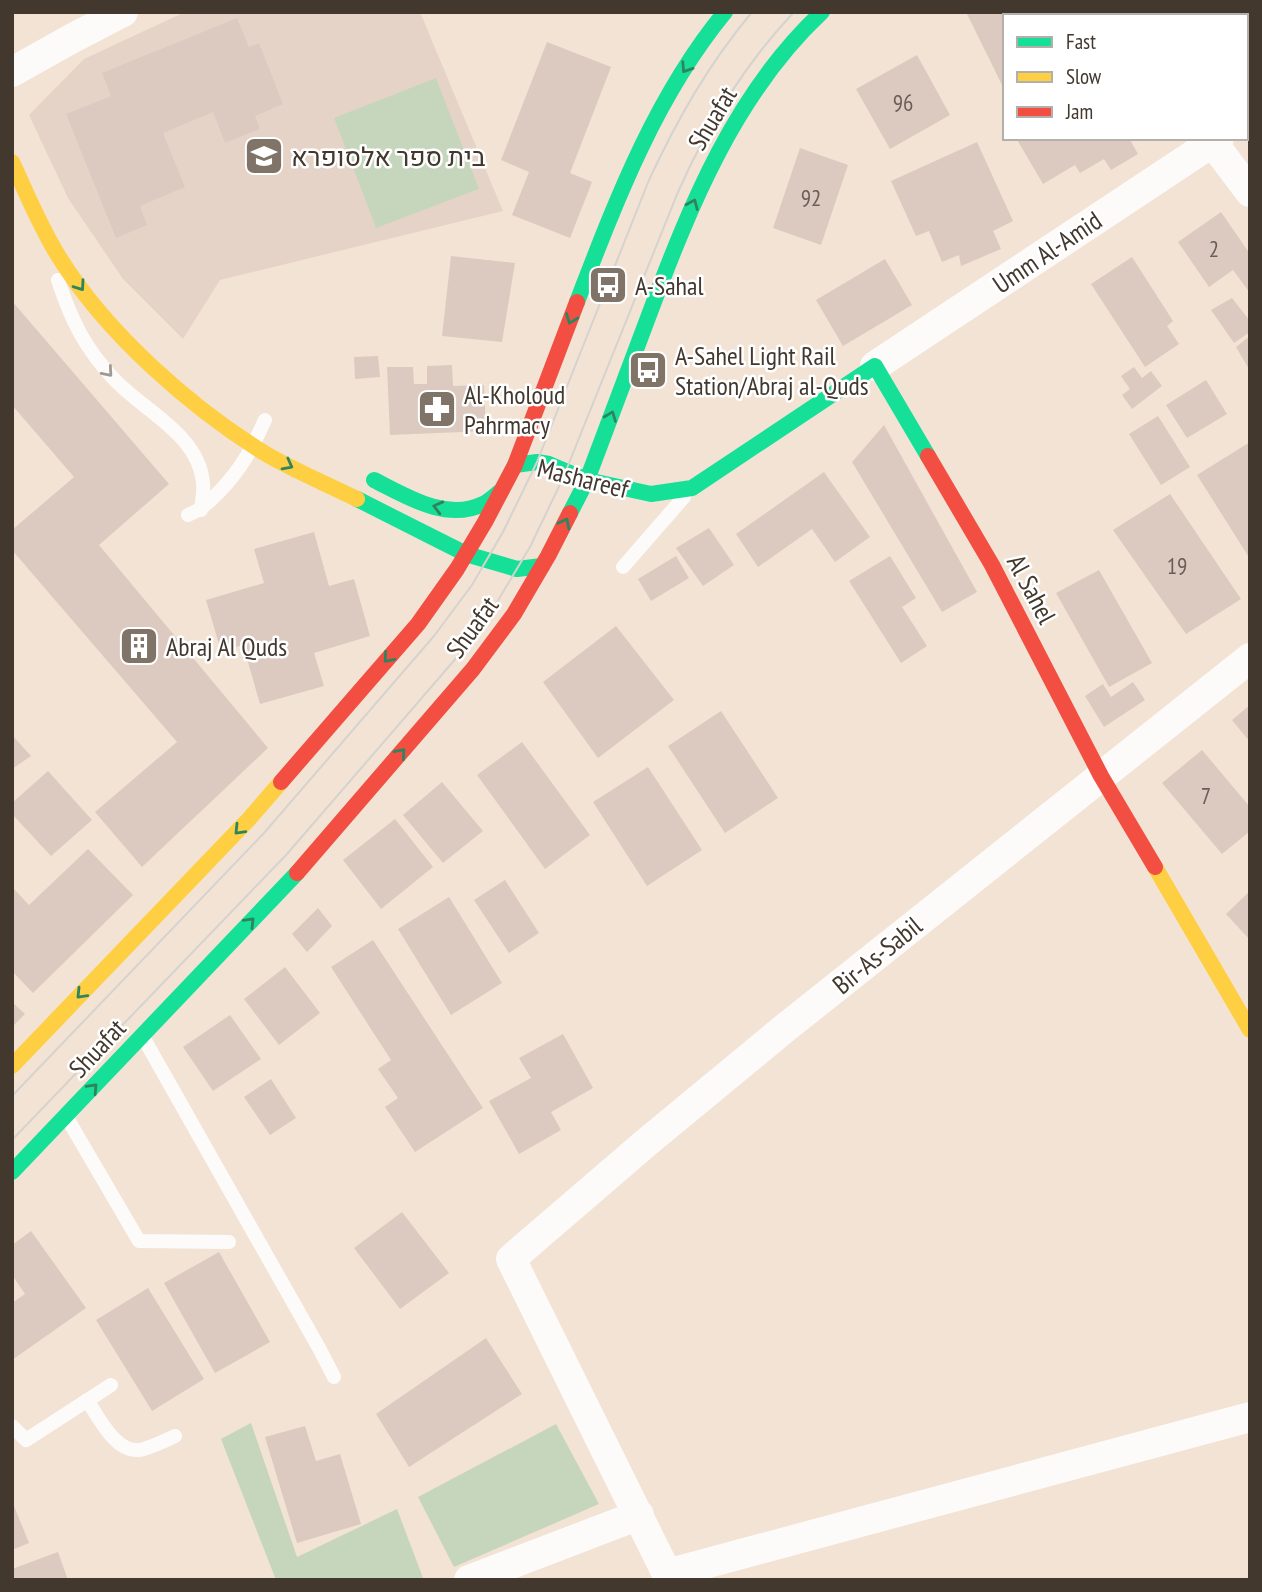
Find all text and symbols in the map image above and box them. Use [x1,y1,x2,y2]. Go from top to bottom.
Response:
legend [1003,14,1248,140]
text: Fast [1066,28,1096,55]
one-way arrow [682,60,694,73]
text: Slow [1066,63,1102,90]
street label: Shuafat [680,80,744,156]
house number: 96 [893,88,913,117]
text: Jam [1065,98,1093,125]
school or university icon: בית ספר אלסופרא [243,135,285,177]
place label: בית ספר אלסופרא [291,140,486,173]
house number: 92 [801,183,821,212]
one-way arrow [685,199,699,211]
street label: Umm Al-Amid [986,204,1108,300]
house number: 2 [1209,234,1219,263]
bus stop icon: A-Sahal [587,264,629,306]
place label: A-Sahal [635,269,703,302]
one-way arrow [72,278,84,291]
one-way arrow [565,312,579,324]
place label: A-Sahel Light Rail Station/Abraj al-Quds [675,339,869,402]
bus stop icon: A-Sahel Light Rail Station/Abraj al-Quds [627,349,669,391]
one-way arrow [100,364,112,377]
place label: Al-Kholoud Pahrmacy [464,378,565,441]
pharmacy icon: Al-Kholoud Pahrmacy [416,388,458,430]
one-way arrow [602,410,616,422]
street label: Mashareef [534,451,633,506]
one-way arrow [280,456,293,470]
one-way arrow [432,501,444,515]
one-way arrow [556,518,570,530]
street label: Al Sahel [1000,549,1064,629]
house number: 19 [1167,551,1187,580]
street label: Shuafat [439,590,505,664]
building icon: Abraj Al Quds [118,625,160,667]
place label: Abraj Al Quds [166,630,287,663]
one-way arrow [384,650,396,663]
one-way arrow [393,748,405,761]
house number: 7 [1201,781,1211,810]
one-way arrow [234,821,247,834]
street label: Bir-As-Sabil [826,909,928,1001]
one-way arrow [241,918,254,931]
one-way arrow [77,986,90,999]
street label: Shuafat [62,1012,132,1084]
one-way arrow [85,1083,97,1096]

